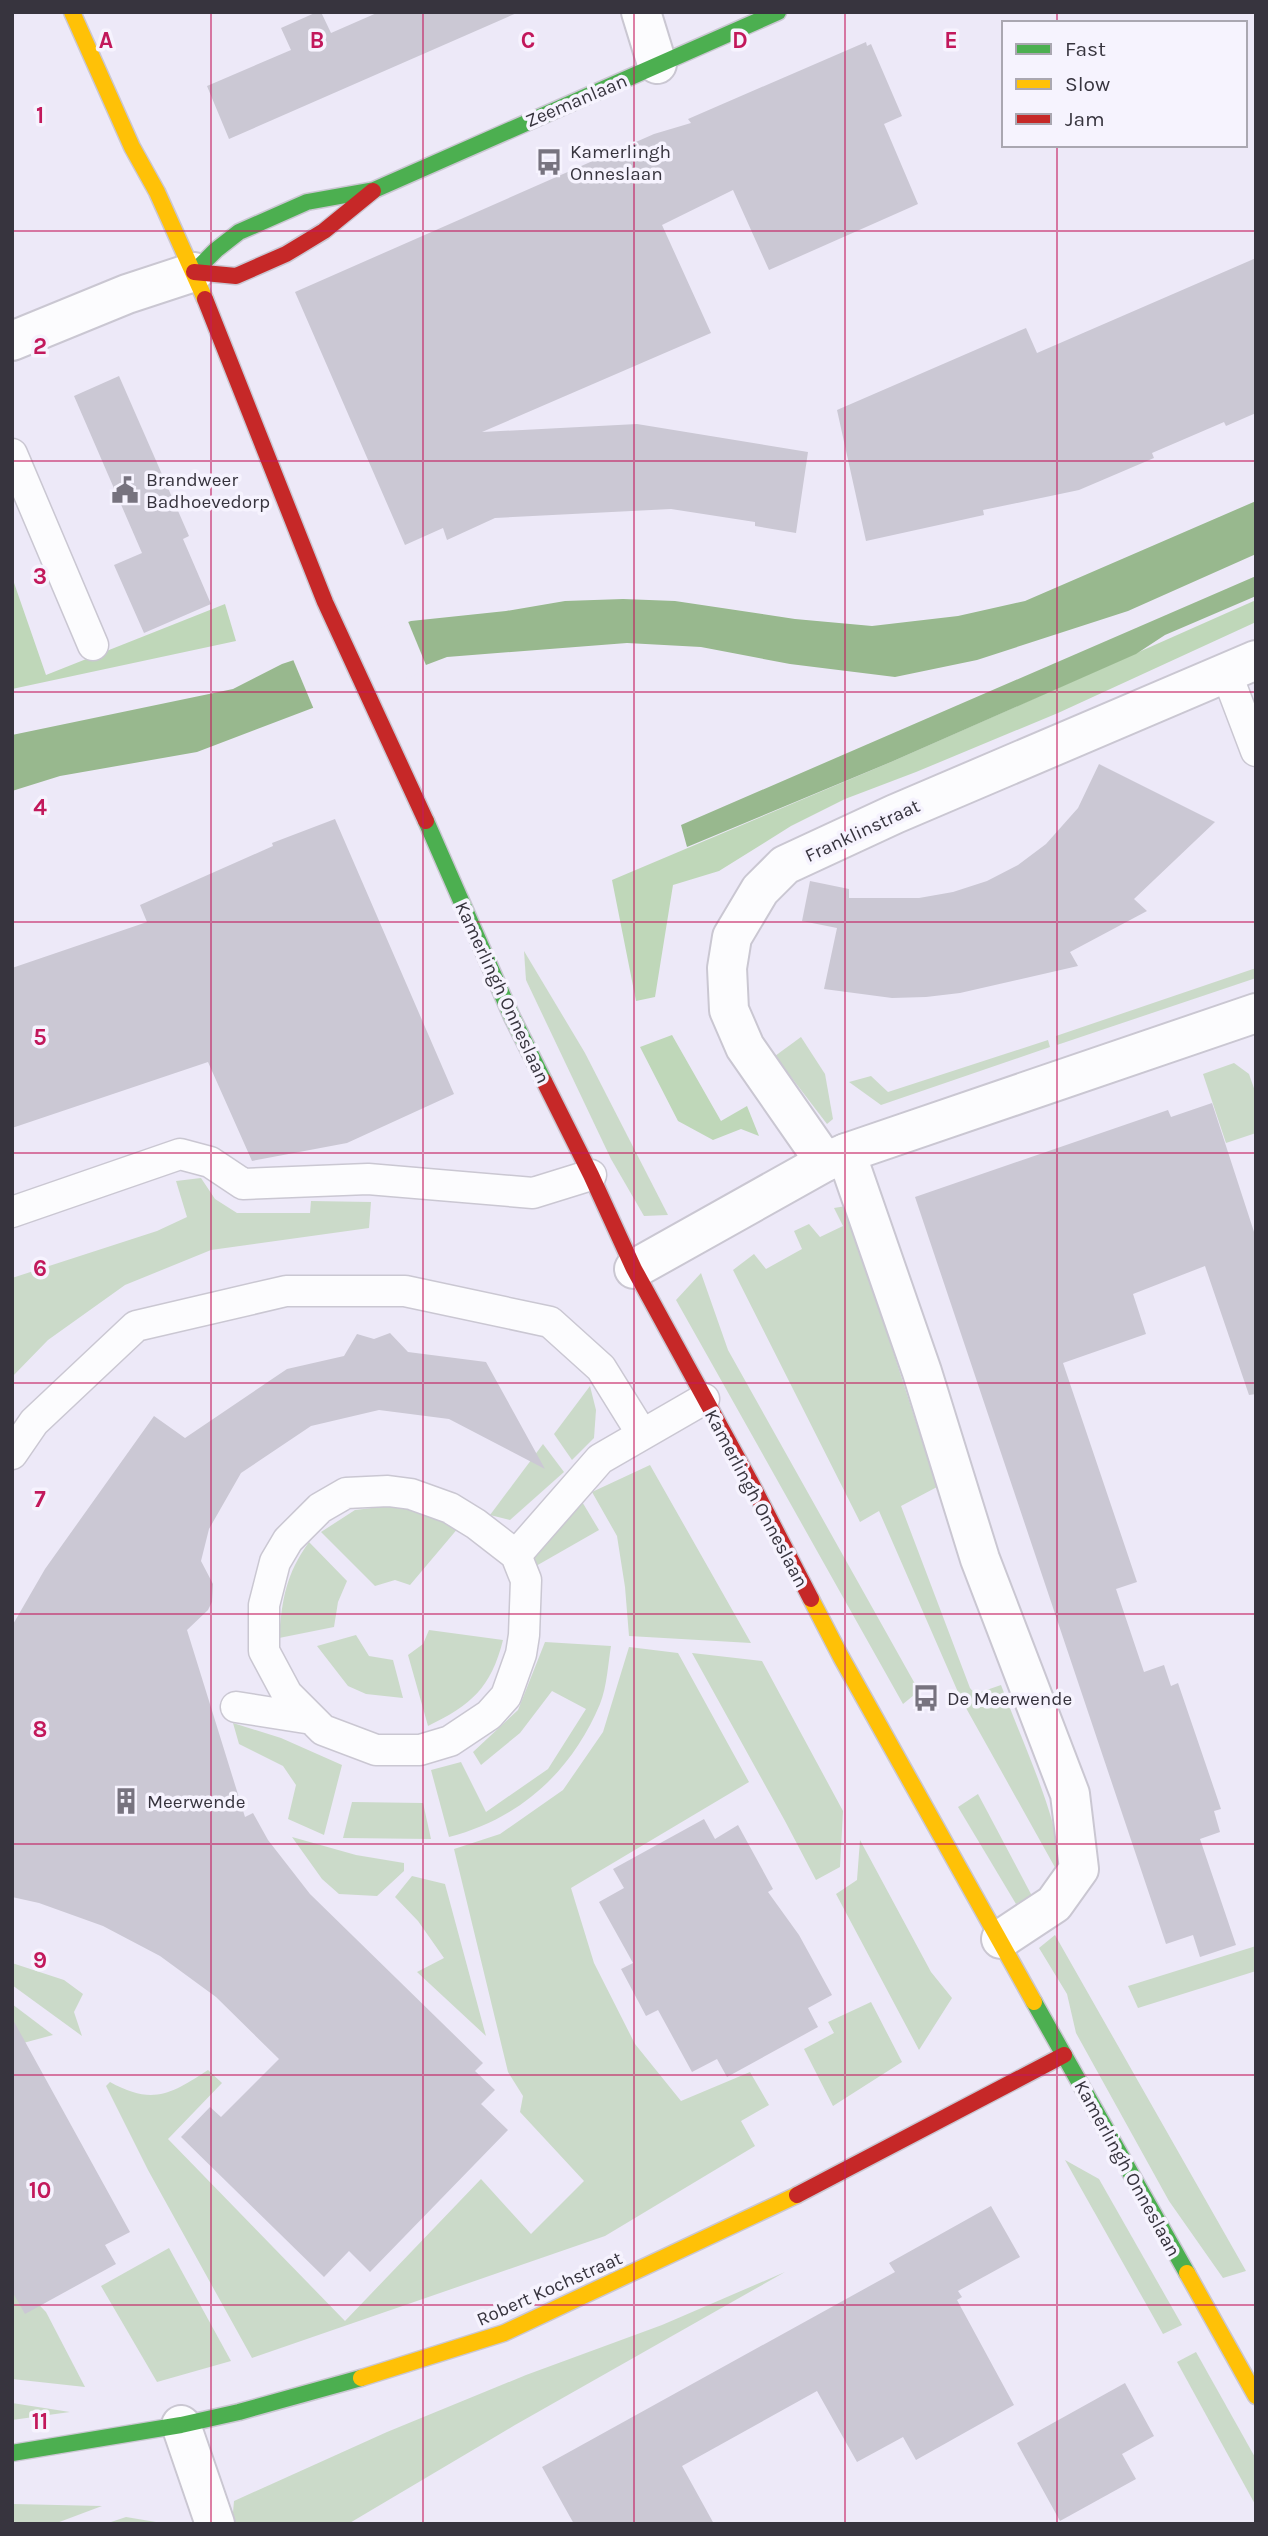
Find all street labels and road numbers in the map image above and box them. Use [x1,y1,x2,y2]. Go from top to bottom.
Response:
street label: Zeemanlaan [522,70,630,132]
street label: Franklinstraat [802,795,923,867]
street label: Kamerlingh Onneslaan [450,898,554,1087]
street label: Kamerlingh Onneslaan [700,1406,812,1591]
street label: Kamerlingh Onneslaan [1069,2076,1185,2260]
street label: Robert Kochstraat [473,2247,626,2331]

